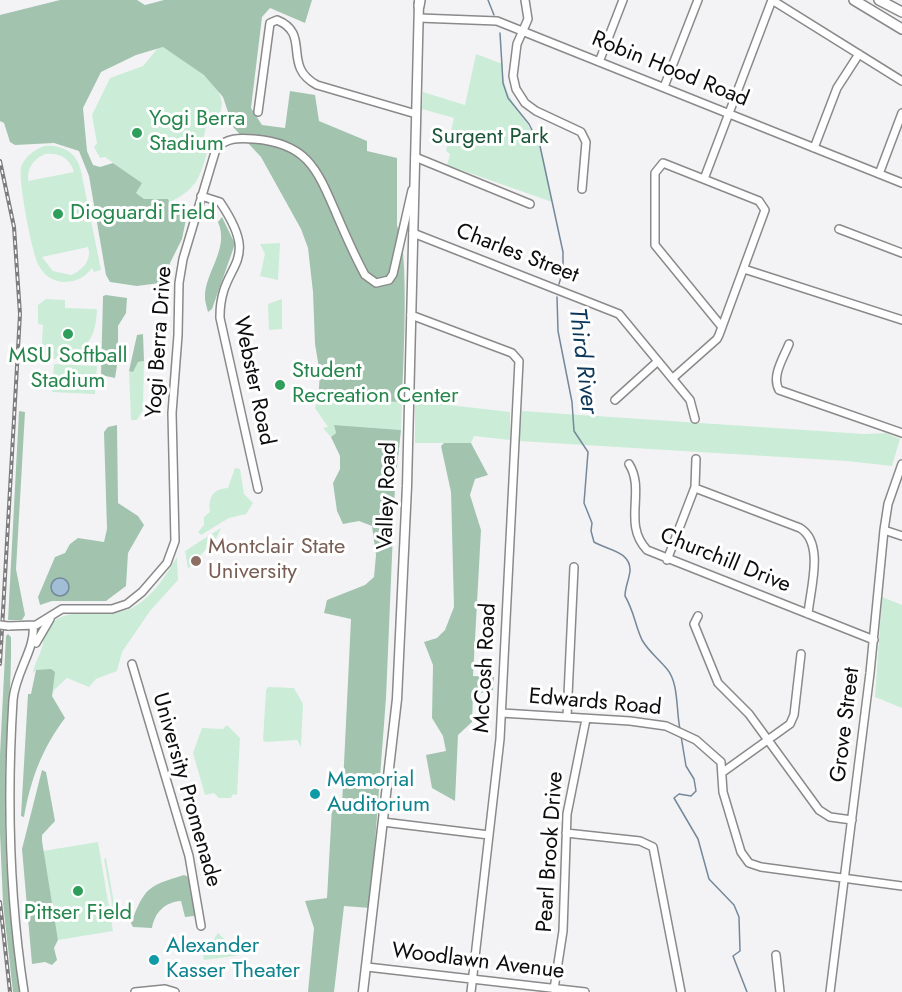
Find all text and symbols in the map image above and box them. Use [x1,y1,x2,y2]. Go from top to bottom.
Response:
street label: Robin Hood Road [588,26,752,114]
place label: Yogi Berra Stadium [149,107,245,158]
park label: Surgent Park [431,125,549,151]
marker: Yogi Berra Stadium [130,126,144,140]
place label: Dioguardi Field [70,201,215,227]
marker: Dioguardi Field [51,207,65,221]
street label: Charles Street [452,219,582,289]
street label: Yogi Berra Drive [142,265,178,419]
water label: Third River [561,306,603,416]
street label: Webster Road [226,314,280,448]
marker: MSU Softball Stadium [61,327,75,341]
place label: MSU Softball Stadium [8,344,128,396]
place label: Student Recreation Center [292,359,459,410]
marker: Student Recreation Center [273,378,287,392]
street label: Valley Road [373,442,403,550]
street label: Churchill Drive [656,523,794,599]
place label: Montclair State University [208,535,345,586]
marker: Montclair State University [189,554,203,568]
street label: McCosh Road [469,602,503,734]
street label: Grove Street [826,666,866,784]
street label: Edwards Road [528,684,662,722]
street label: University Promenade [146,690,226,890]
place label: Memorial Auditorium [327,768,430,819]
street label: Pearl Brook Drive [532,771,570,933]
marker: Memorial Auditorium [308,787,322,801]
marker: Pittser Field [71,884,85,898]
place label: Pittser Field [24,901,132,927]
place label: Alexander Kasser Theater [166,934,300,986]
street label: Woodlawn Avenue [390,938,566,986]
marker: Alexander Kasser Theater [147,953,161,967]

